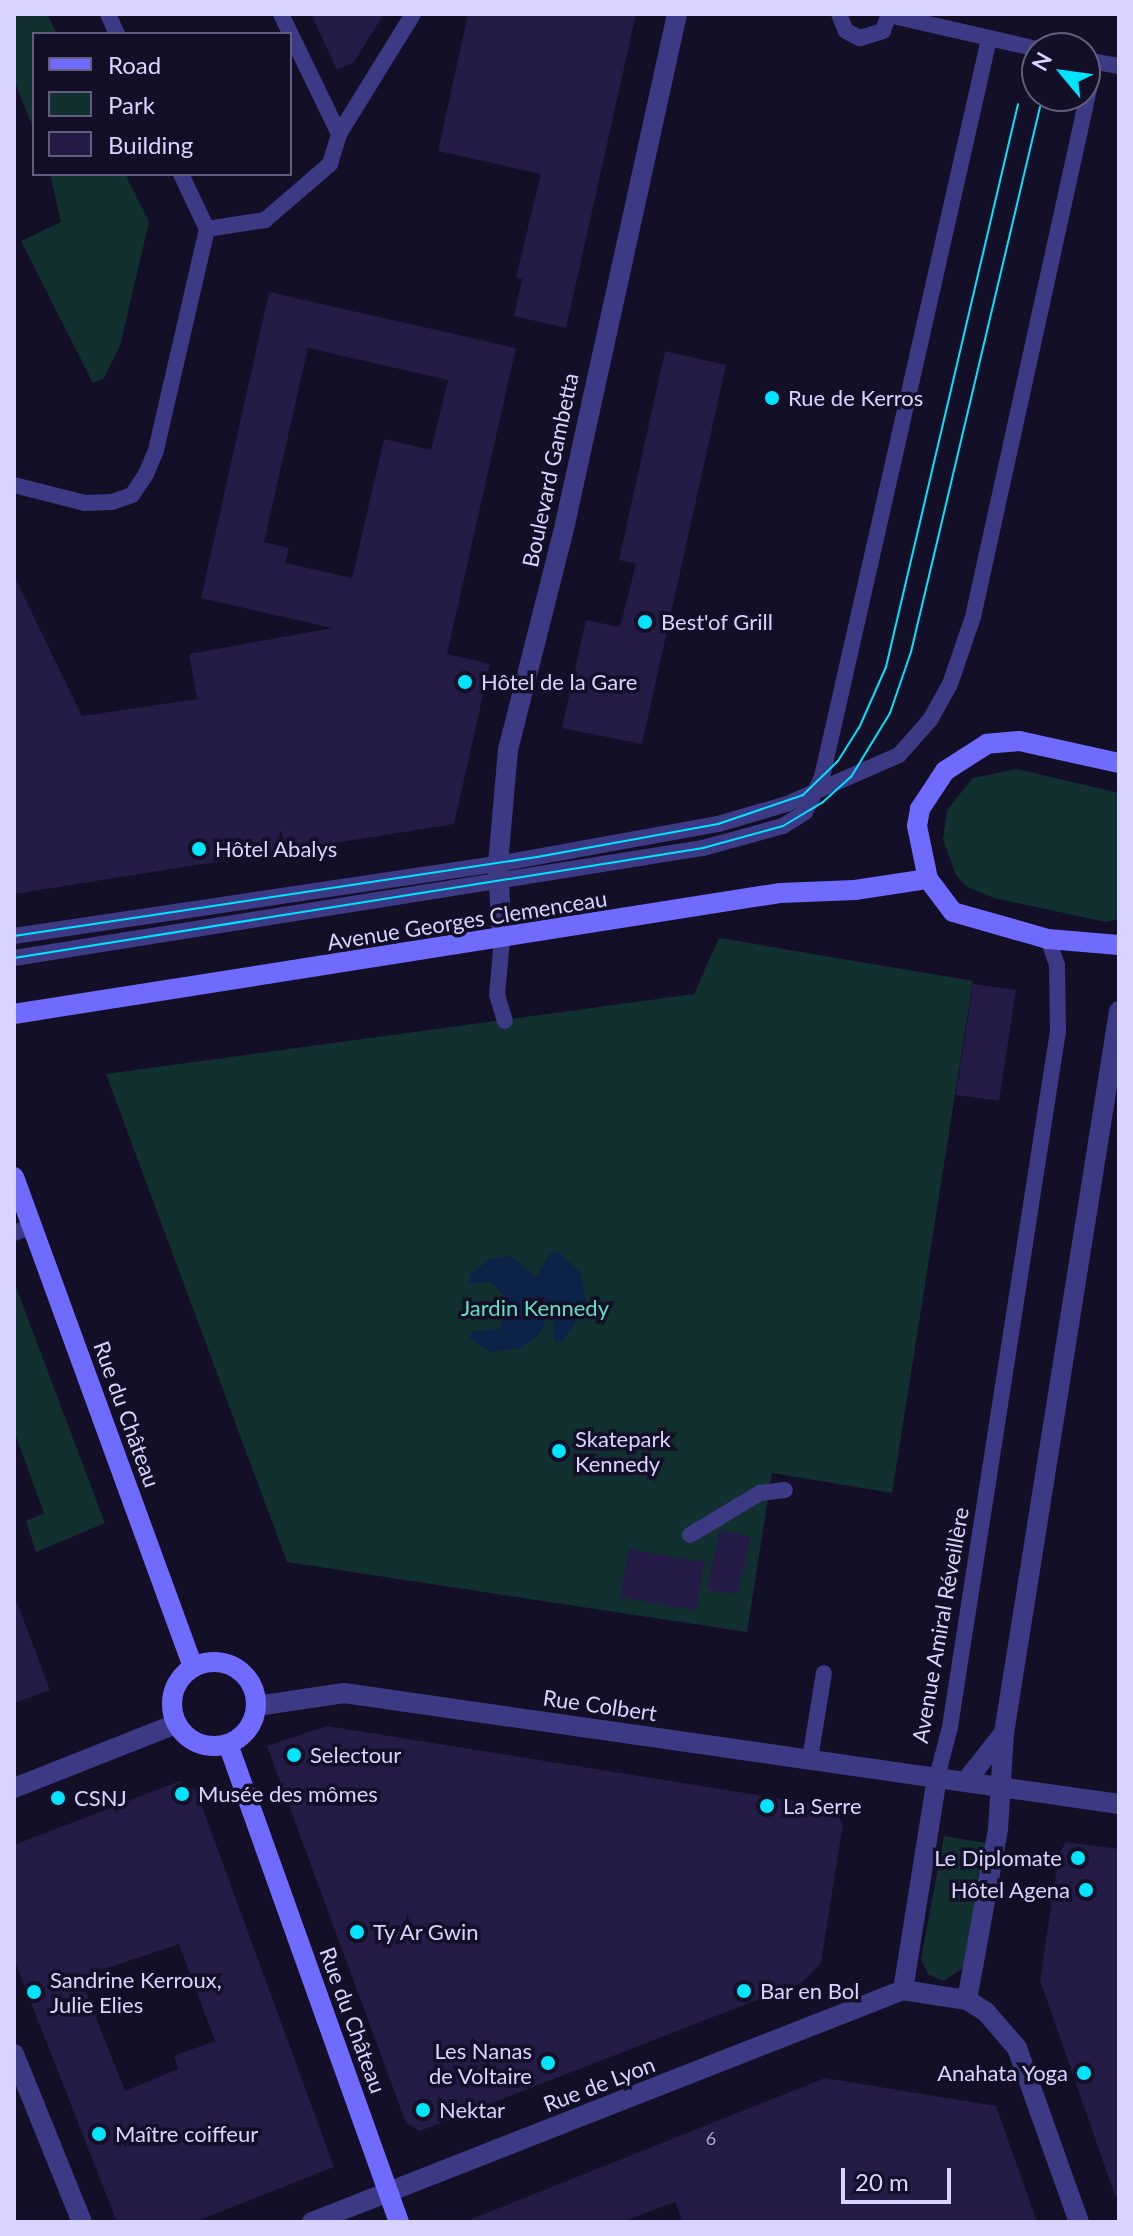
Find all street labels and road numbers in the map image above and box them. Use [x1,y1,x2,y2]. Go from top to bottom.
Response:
street label: Boulevard Gambetta [517,371,583,569]
street label: Avenue Georges Clemenceau [325,885,609,955]
street label: Rue du Château [88,1337,166,1491]
street label: Avenue Amiral Réveillère [906,1505,974,1745]
street label: Rue Colbert [541,1684,659,1726]
street label: Rue du Château [314,1943,392,2097]
street label: Rue de Lyon [539,2051,659,2117]

